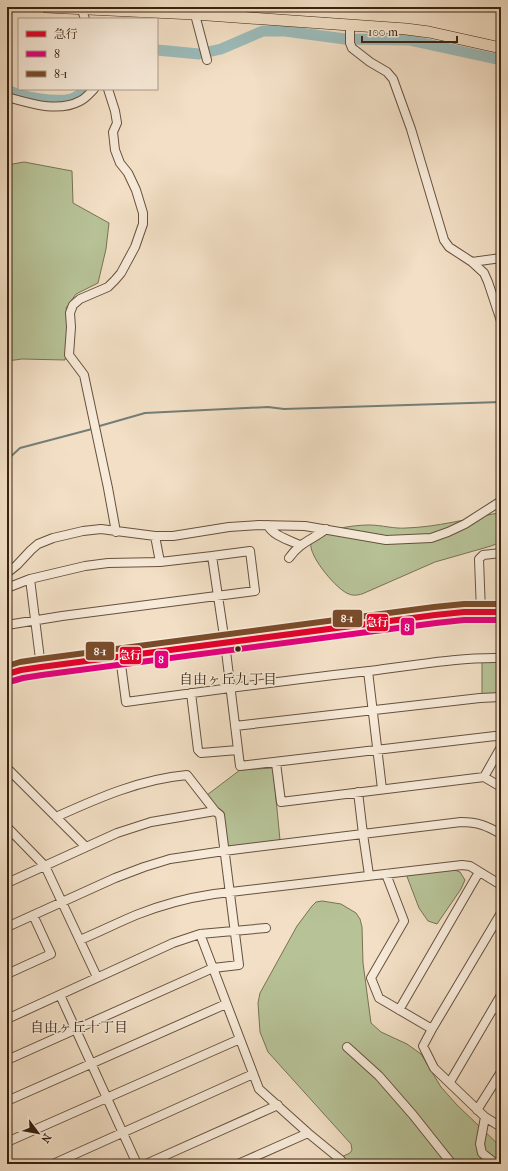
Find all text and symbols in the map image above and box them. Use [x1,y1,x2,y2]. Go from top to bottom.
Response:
legend [18,18,158,90]
scale bar [362,18,457,44]
text: 100 m [368,25,398,39]
text: 急行 [54,27,78,41]
text: 8 [54,47,60,61]
text: 8-1 [54,67,67,81]
line badge: 8-1 [332,609,363,628]
text: 8-1 [341,612,353,625]
line badge: 急行 [366,613,389,632]
text: 急行 [366,616,388,629]
line badge: 8 [400,617,415,636]
text: 8 [404,621,410,634]
line badge: 8-1 [85,641,115,661]
unlabelled marker [233,644,243,654]
text: 8-1 [94,645,106,658]
line badge: 急行 [119,646,142,665]
text: 急行 [119,649,141,662]
line badge: 8 [154,650,169,669]
text: 8 [158,653,164,666]
district label: 自由ヶ丘九丁目 [179,671,277,688]
district label: 自由ヶ丘十丁目 [30,1019,128,1036]
north arrow [18,1113,58,1153]
text: N [38,1131,54,1146]

